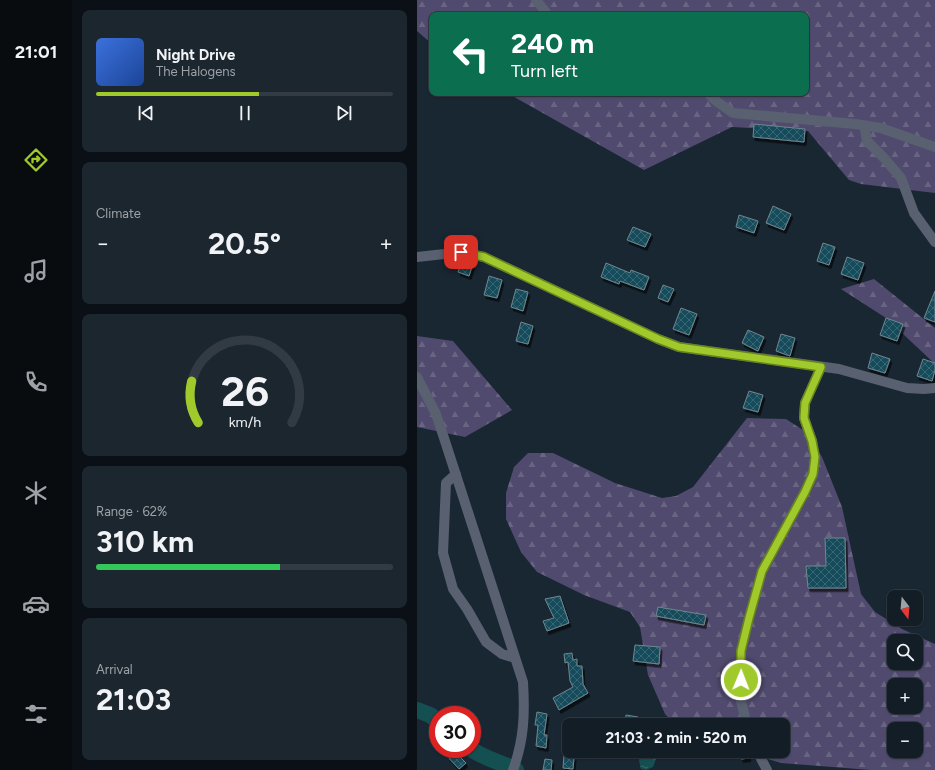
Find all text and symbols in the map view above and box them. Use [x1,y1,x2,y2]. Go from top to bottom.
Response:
text: 240 m [511,26,594,60]
icon: left [445,28,497,80]
text: 21:01 [15,41,57,63]
text: Night Drive [156,46,235,64]
text: Turn left [511,60,578,82]
text: The Halogens [156,64,236,79]
icon: previous [135,102,157,124]
icon: pause [234,102,256,124]
icon: next [333,102,355,124]
icon: directions [22,146,50,174]
text: Climate [96,206,141,221]
text: 20.5° [208,225,281,262]
text: − [96,230,110,257]
text: + [379,230,393,257]
pin [444,235,478,269]
icon: arrive [450,241,472,263]
icon: music [22,257,50,285]
text: 26 [220,366,269,416]
icon: phone [22,368,50,396]
text: km/h [228,413,261,431]
icon: climate [22,479,50,507]
text: Range · 62% [96,504,167,519]
text: 310 km [96,523,194,560]
icon: car [22,590,50,618]
north arrow [887,590,923,626]
map controls [887,590,923,758]
button: search [887,634,923,670]
position arrow [720,659,762,701]
text: Arrival [96,662,133,677]
button: + [887,678,923,714]
text: 21:03 [96,681,171,718]
icon: filters [22,700,50,728]
speed limit sign: 30 [429,706,481,758]
button: − [887,722,923,758]
text: 21:03 · 2 min · 520 m [605,729,747,747]

